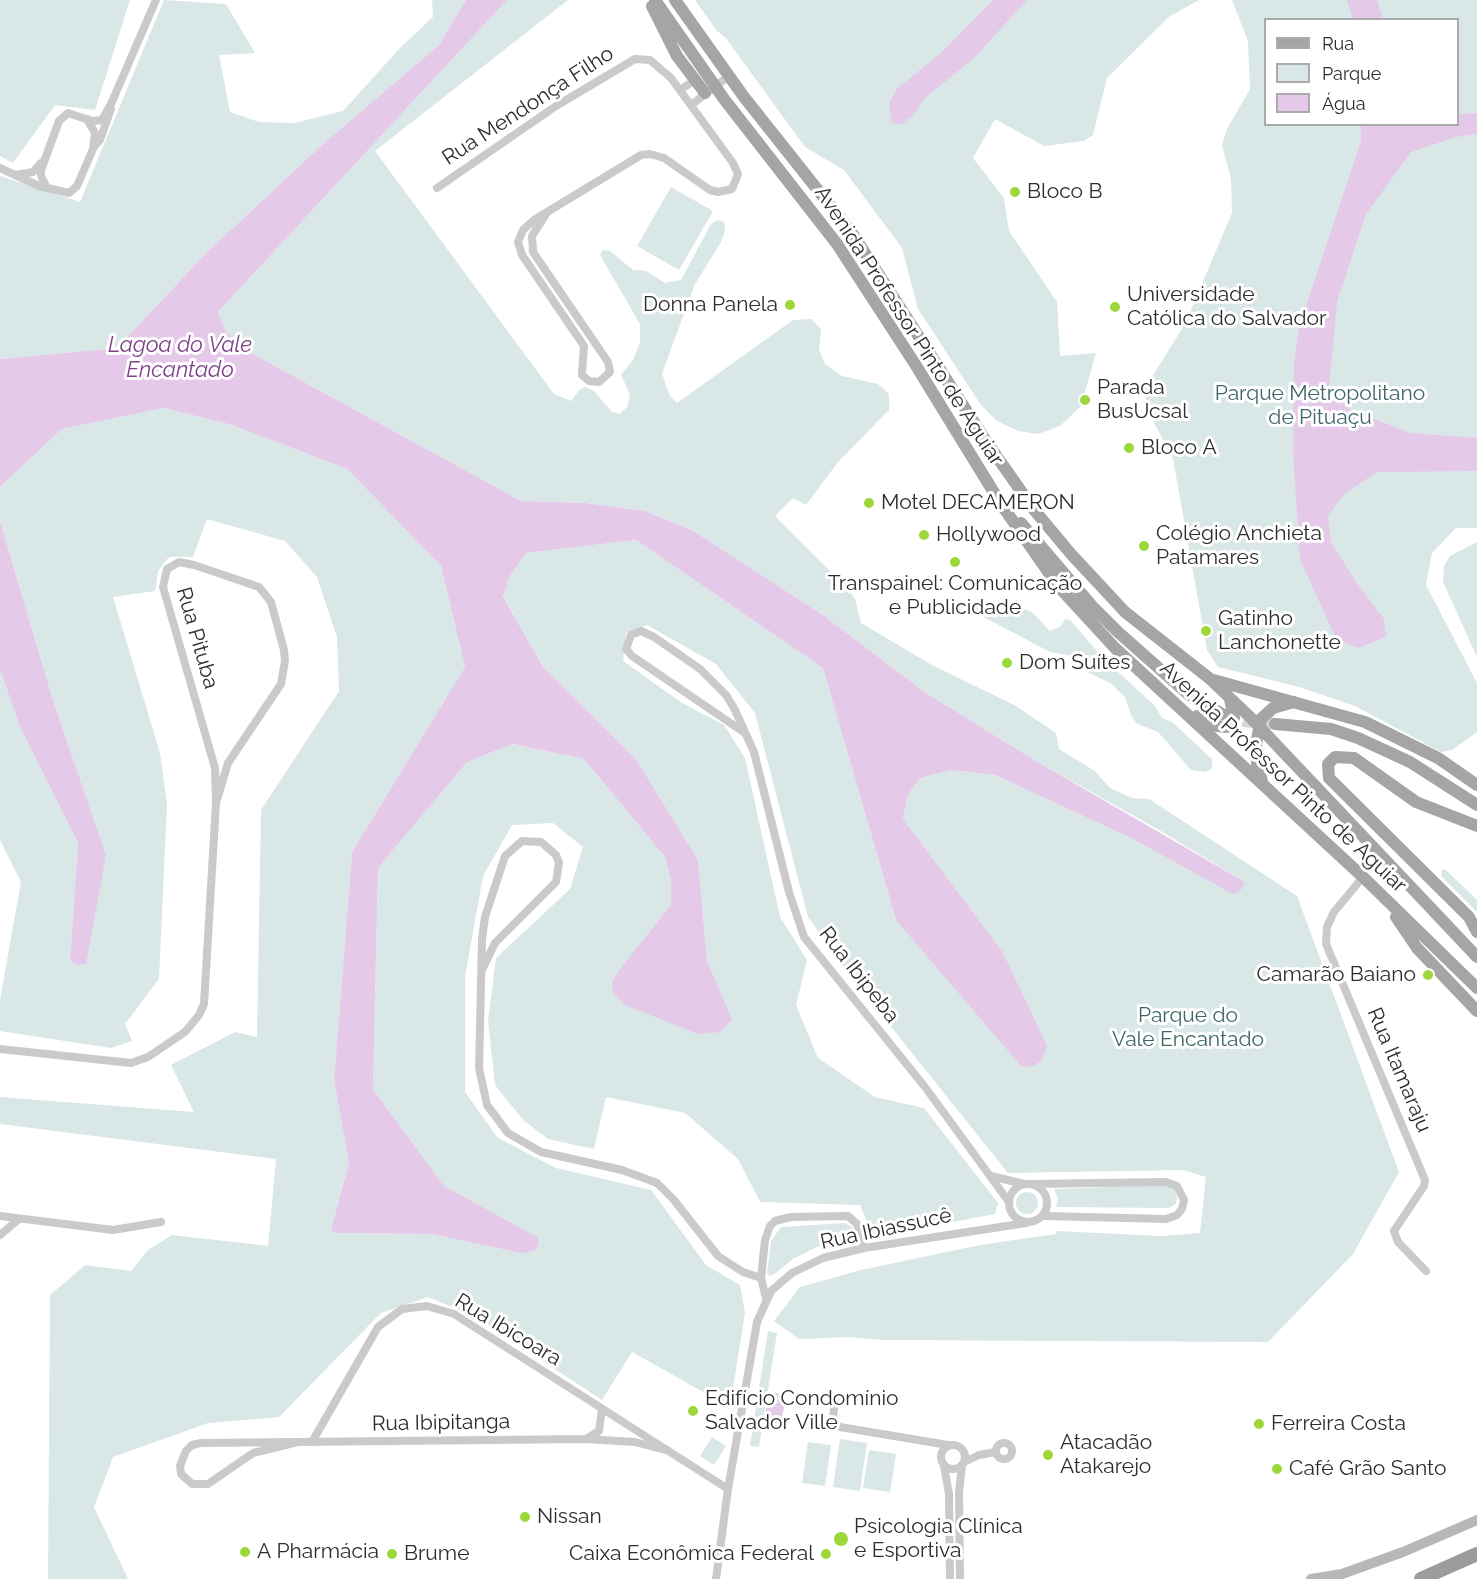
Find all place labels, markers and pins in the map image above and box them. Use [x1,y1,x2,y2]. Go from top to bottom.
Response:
place label: Bloco B [1027,179,1102,205]
marker: Bloco B [1008,185,1022,199]
place label: Universidade Católica do Salvador [1127,282,1326,332]
place label: Donna Panela [643,292,778,318]
marker: Donna Panela [783,298,797,312]
marker: Universidade Católica do Salvador [1108,300,1122,314]
place label: Parada BusUcsal [1097,375,1188,425]
marker: Parada BusUcsal [1078,393,1092,407]
place label: Bloco A [1141,435,1217,461]
marker: Bloco A [1122,441,1136,455]
place label: Motel DECAMERON [881,490,1075,516]
marker: Motel DECAMERON [862,496,876,510]
place label: Colégio Anchieta Patamares [1156,521,1322,571]
place label: Hollywood [936,522,1041,548]
marker: Hollywood [917,528,931,542]
marker: Colégio Anchieta Patamares [1137,539,1151,553]
marker: Transpainel: Comunicação e Publicidade [948,555,962,569]
place label: Transpainel: Comunicação e Publicidade [828,571,1082,621]
place label: Gatinho Lanchonette [1218,606,1341,656]
marker: Gatinho Lanchonette [1199,624,1213,638]
place label: Dom Suítes [1019,650,1130,676]
marker: Dom Suítes [1000,656,1014,670]
place label: Camarão Baiano [1257,962,1416,988]
marker: Camarão Baiano [1421,968,1435,982]
place label: Edifício Condomínio Salvador Ville [705,1386,898,1436]
marker: Edifício Condomínio Salvador Ville [686,1404,700,1418]
place label: Ferreira Costa [1271,1411,1406,1437]
marker: Ferreira Costa [1252,1417,1266,1431]
place label: Atacadão Atakarejo [1060,1430,1152,1480]
marker: Atacadão Atakarejo [1041,1448,1055,1462]
place label: Café Grão Santo [1289,1456,1446,1482]
marker: Café Grão Santo [1270,1462,1284,1476]
place label: Nissan [537,1504,602,1530]
marker: Nissan [518,1510,532,1524]
place label: Psicologia Clínica e Esportiva [854,1514,1023,1564]
marker: Psicologia Clínica e Esportiva [832,1530,850,1548]
place label: A Pharmácia [257,1539,379,1565]
place label: Brume [404,1541,469,1567]
place label: Caixa Econômica Federal [569,1541,814,1567]
marker: A Pharmácia [238,1545,252,1559]
marker: Brume [385,1547,399,1561]
marker: Caixa Econômica Federal [819,1547,833,1561]

